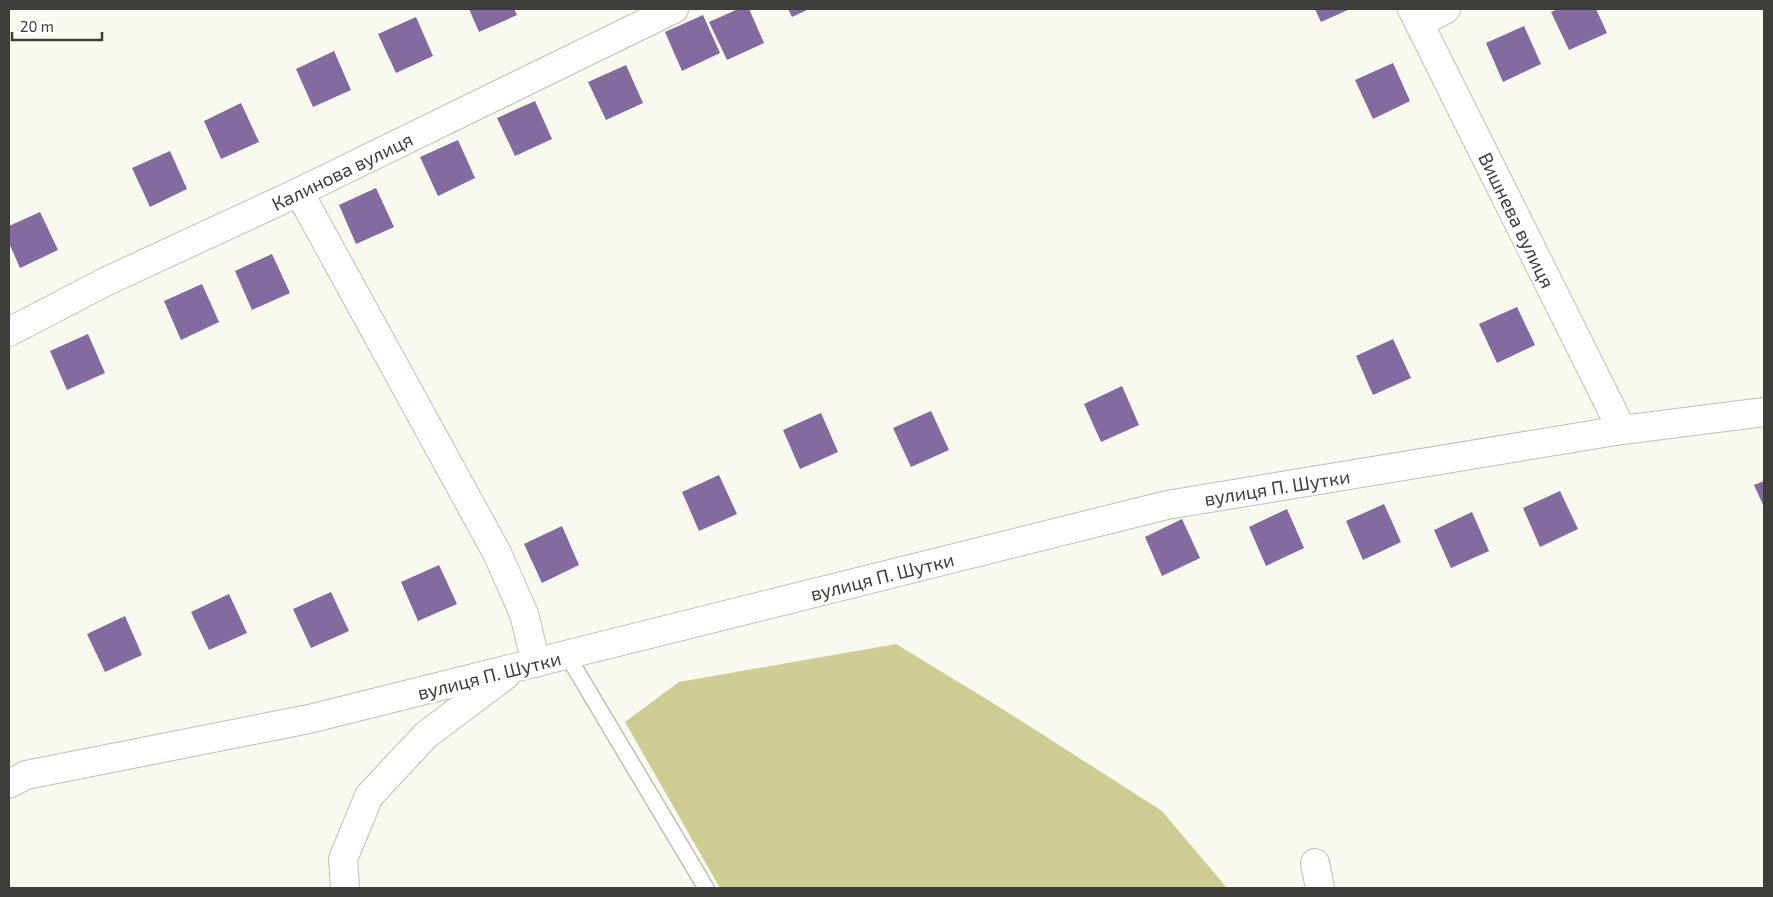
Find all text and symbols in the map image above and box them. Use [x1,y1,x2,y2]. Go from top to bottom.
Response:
scale bar [12,10,102,42]
text: 20 m [20,17,54,35]
street label: Калинова вулиця [268,127,417,216]
street label: Вишнева вулиця [1473,148,1560,292]
street label: вулиця П. Шутки [1202,464,1352,511]
street label: вулиця П. Шутки [808,547,956,606]
street label: вулиця П. Шутки [415,646,563,705]

